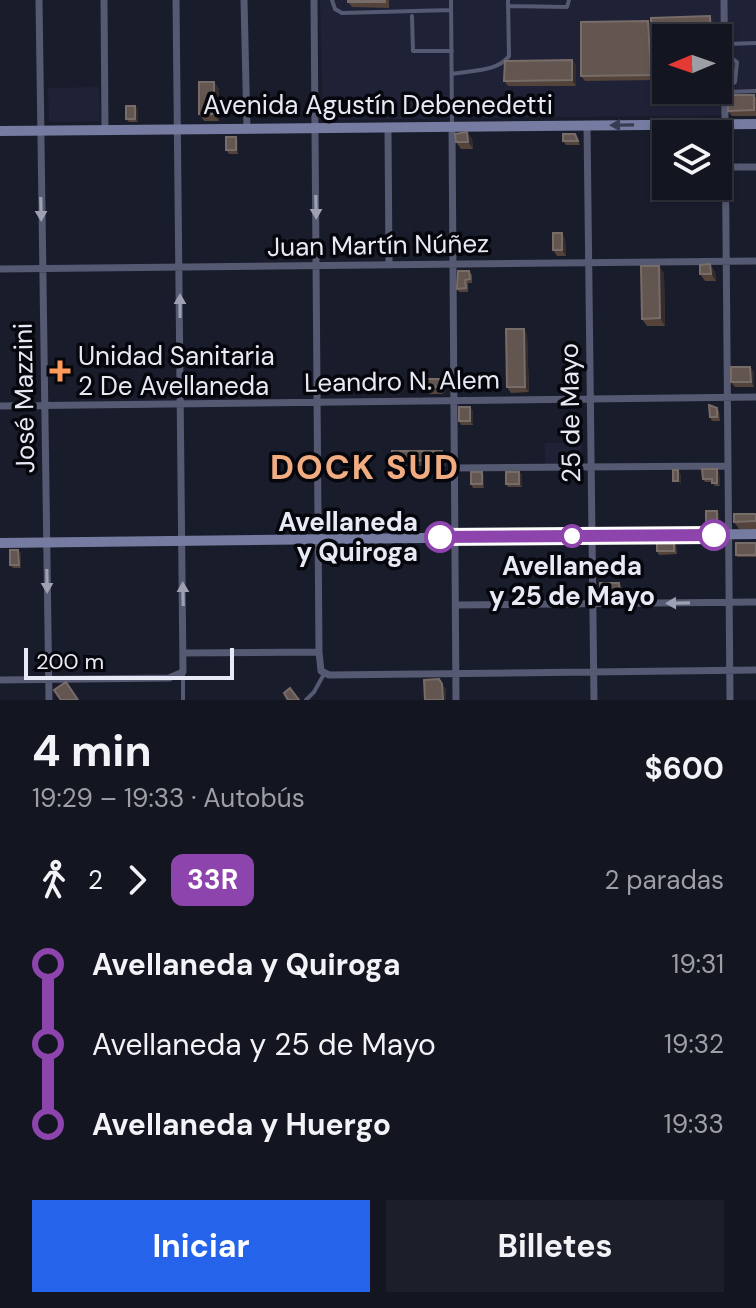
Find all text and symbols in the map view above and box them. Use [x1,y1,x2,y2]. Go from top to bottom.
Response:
north arrow [652,24,732,104]
map controls [652,24,732,200]
street label: Avenida Agustín Debenedetti [203,88,553,122]
one-way arrow [609,119,634,131]
button: layers [652,120,732,200]
one-way arrow [309,195,322,220]
one-way arrow [35,197,47,222]
street label: Juan Martín Núñez [267,226,489,264]
one-way arrow [174,293,186,318]
street label: José Mazzini [6,323,42,473]
place label: Unidad Sanitaria 2 De Avellaneda [78,339,275,403]
street label: 25 de Mayo [552,343,588,483]
marker: Unidad Sanitaria 2 De Avellaneda [49,360,71,382]
street label: Leandro N. Alem [304,362,500,400]
district label: DOCK SUD [270,445,460,490]
place label: Avellaneda y Quiroga [278,505,418,569]
unlabelled marker [699,520,729,550]
marker: Avellaneda y Quiroga [425,522,455,552]
marker: Avellaneda y 25 de Mayo [561,525,583,547]
place label: Avellaneda y 25 de Mayo [489,549,655,613]
one-way arrow [41,569,53,594]
one-way arrow [176,581,189,606]
one-way arrow [665,596,690,609]
scale bar [24,644,234,680]
text: 200 m [36,647,104,676]
text: 4 min [32,722,152,780]
text: $600 [645,749,724,788]
text: 19:29 – 19:33 · Autobús [32,781,305,815]
icon: walk [32,858,76,902]
icon: forward [115,858,159,902]
text: 33R [187,861,238,898]
text: 2 [88,863,103,897]
text: 2 paradas [604,863,724,897]
text: Avellaneda y Quiroga [92,945,401,984]
text: 19:31 [671,947,724,981]
text: Avellaneda y 25 de Mayo [92,1025,436,1064]
text: 19:32 [664,1027,724,1061]
text: Avellaneda y Huergo [92,1105,391,1144]
text: 19:33 [664,1107,724,1141]
button: Iniciar [32,1200,370,1292]
button: Billetes [386,1200,724,1292]

